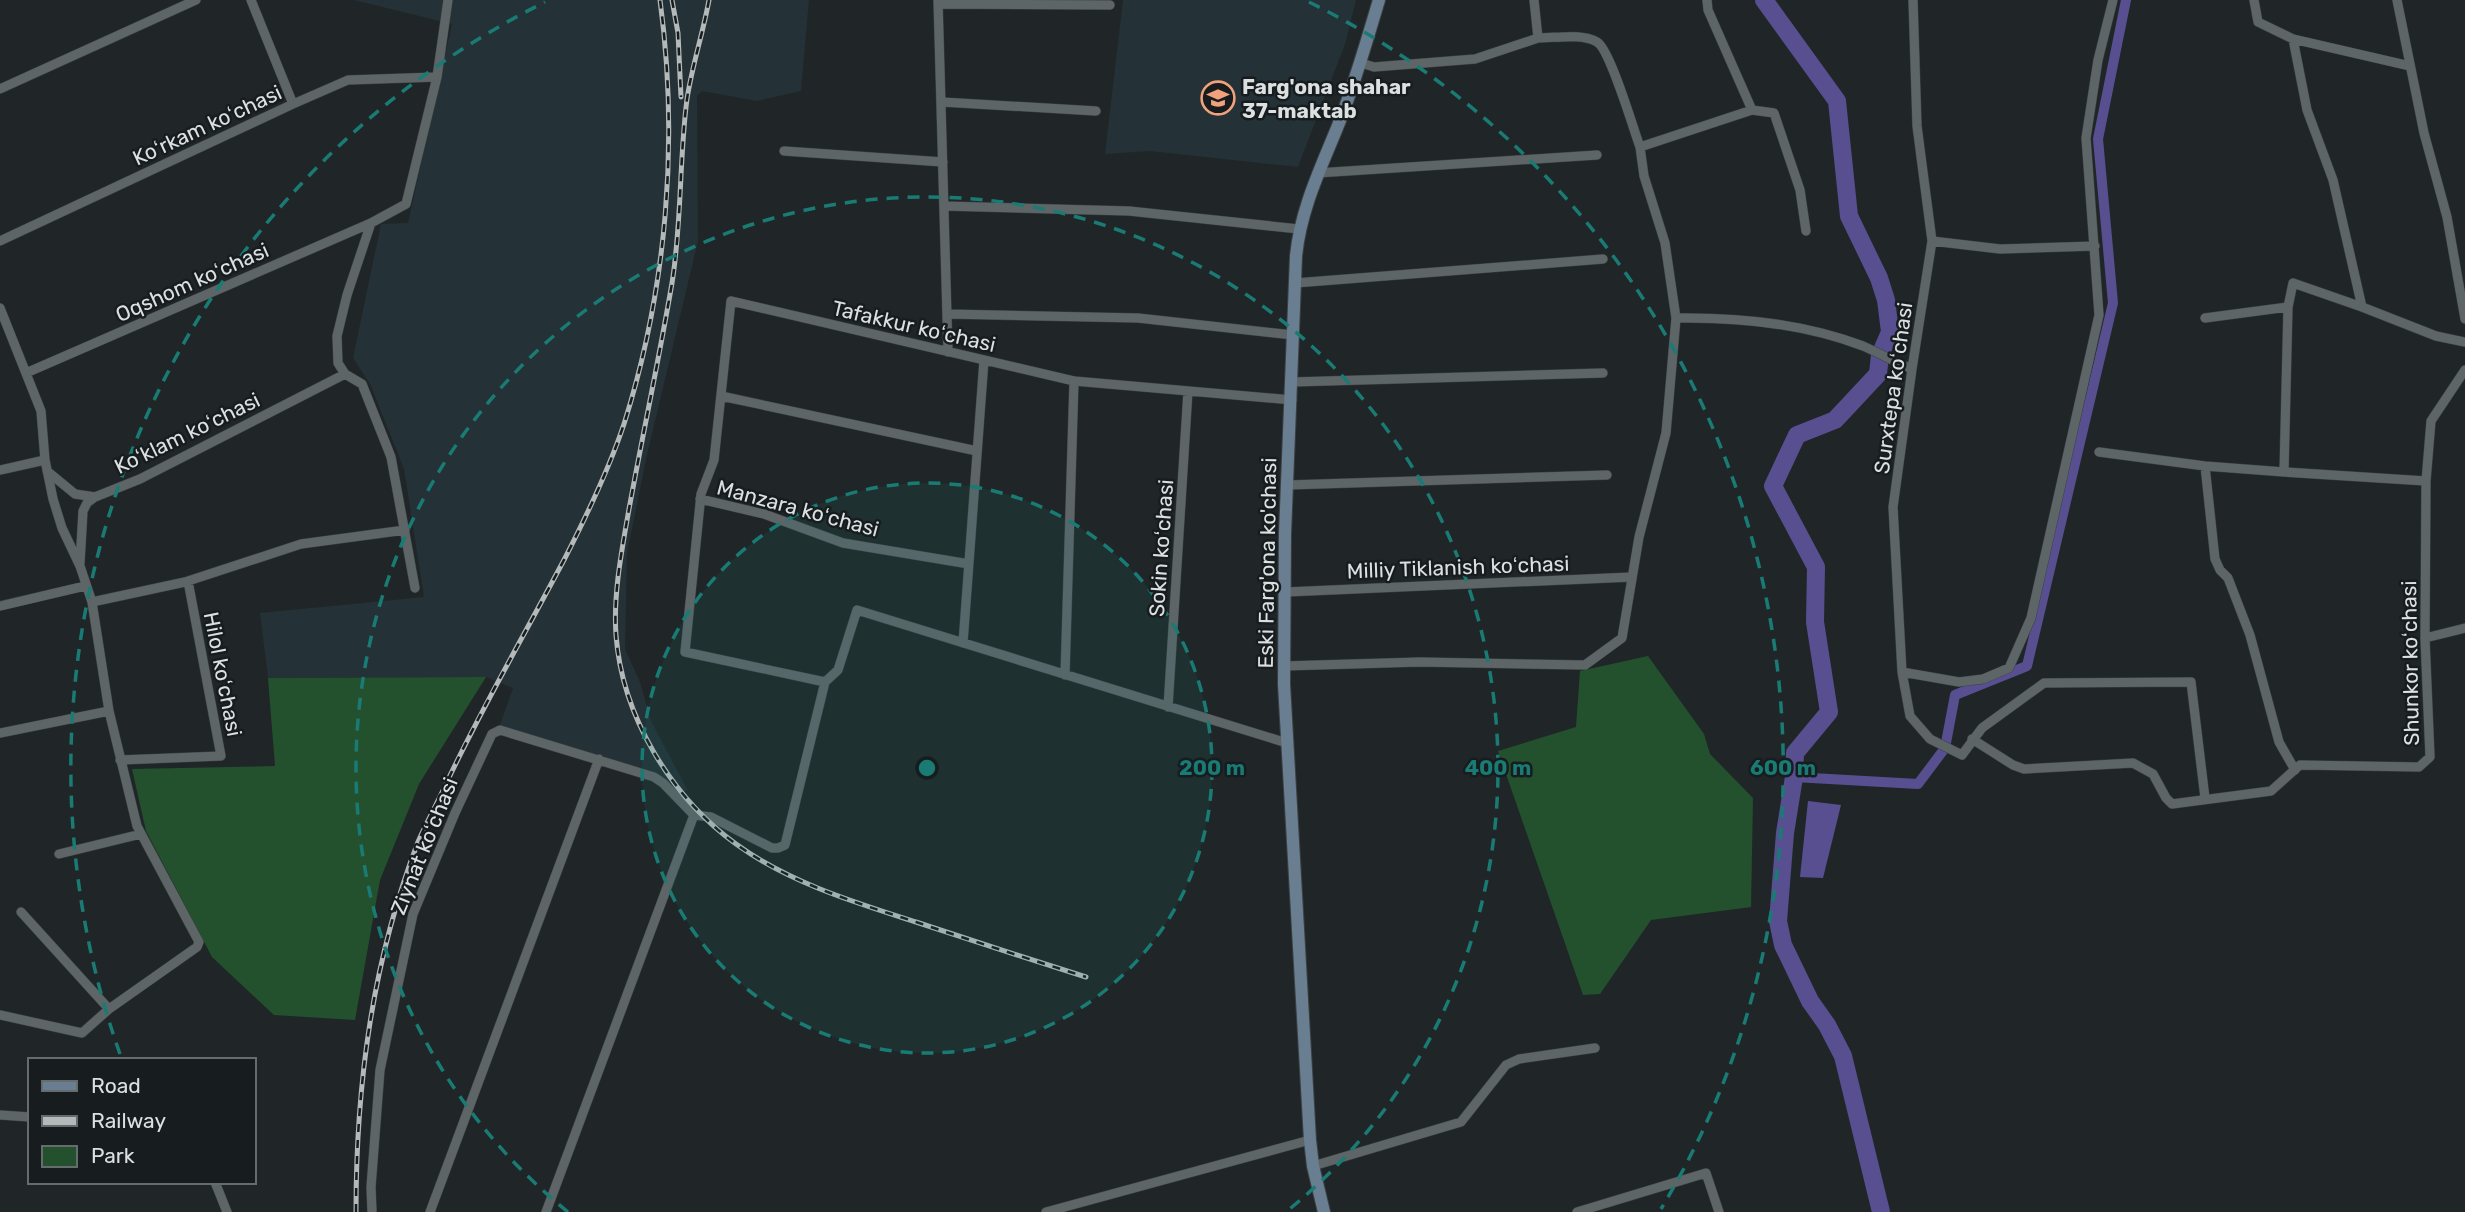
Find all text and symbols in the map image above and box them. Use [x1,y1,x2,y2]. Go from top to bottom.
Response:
place label: Farg'ona shahar 37-maktab [1242,74,1411,123]
school or university icon: Farg'ona shahar 37-maktab [1199,79,1237,117]
street label: Koʻrkam koʻchasi [129,80,285,170]
street label: Oqshom koʻchasi [112,237,272,327]
street label: Tafakkur koʻchasi [830,295,998,357]
street label: Surxtepa koʻchasi [1869,301,1917,475]
street label: Koʻklam koʻchasi [110,387,264,479]
street label: Eski Farg'ona ko'chasi [1253,457,1281,669]
street label: Manzara koʻchasi [714,474,882,542]
street label: Sokin koʻchasi [1144,478,1178,618]
street label: Milliy Tiklanish koʻchasi [1346,551,1570,583]
street label: Shunkor koʻchasi [2396,580,2424,746]
street label: Hilol koʻchasi [199,610,247,738]
text: 200 m [1179,755,1245,780]
text: 400 m [1465,755,1531,780]
text: 600 m [1750,755,1816,780]
centre of rings [915,756,939,780]
street label: Ziynat koʻchasi [385,774,463,918]
legend [28,1058,256,1184]
text: Road [91,1073,141,1098]
text: Railway [91,1108,166,1133]
text: Park [91,1143,135,1168]

